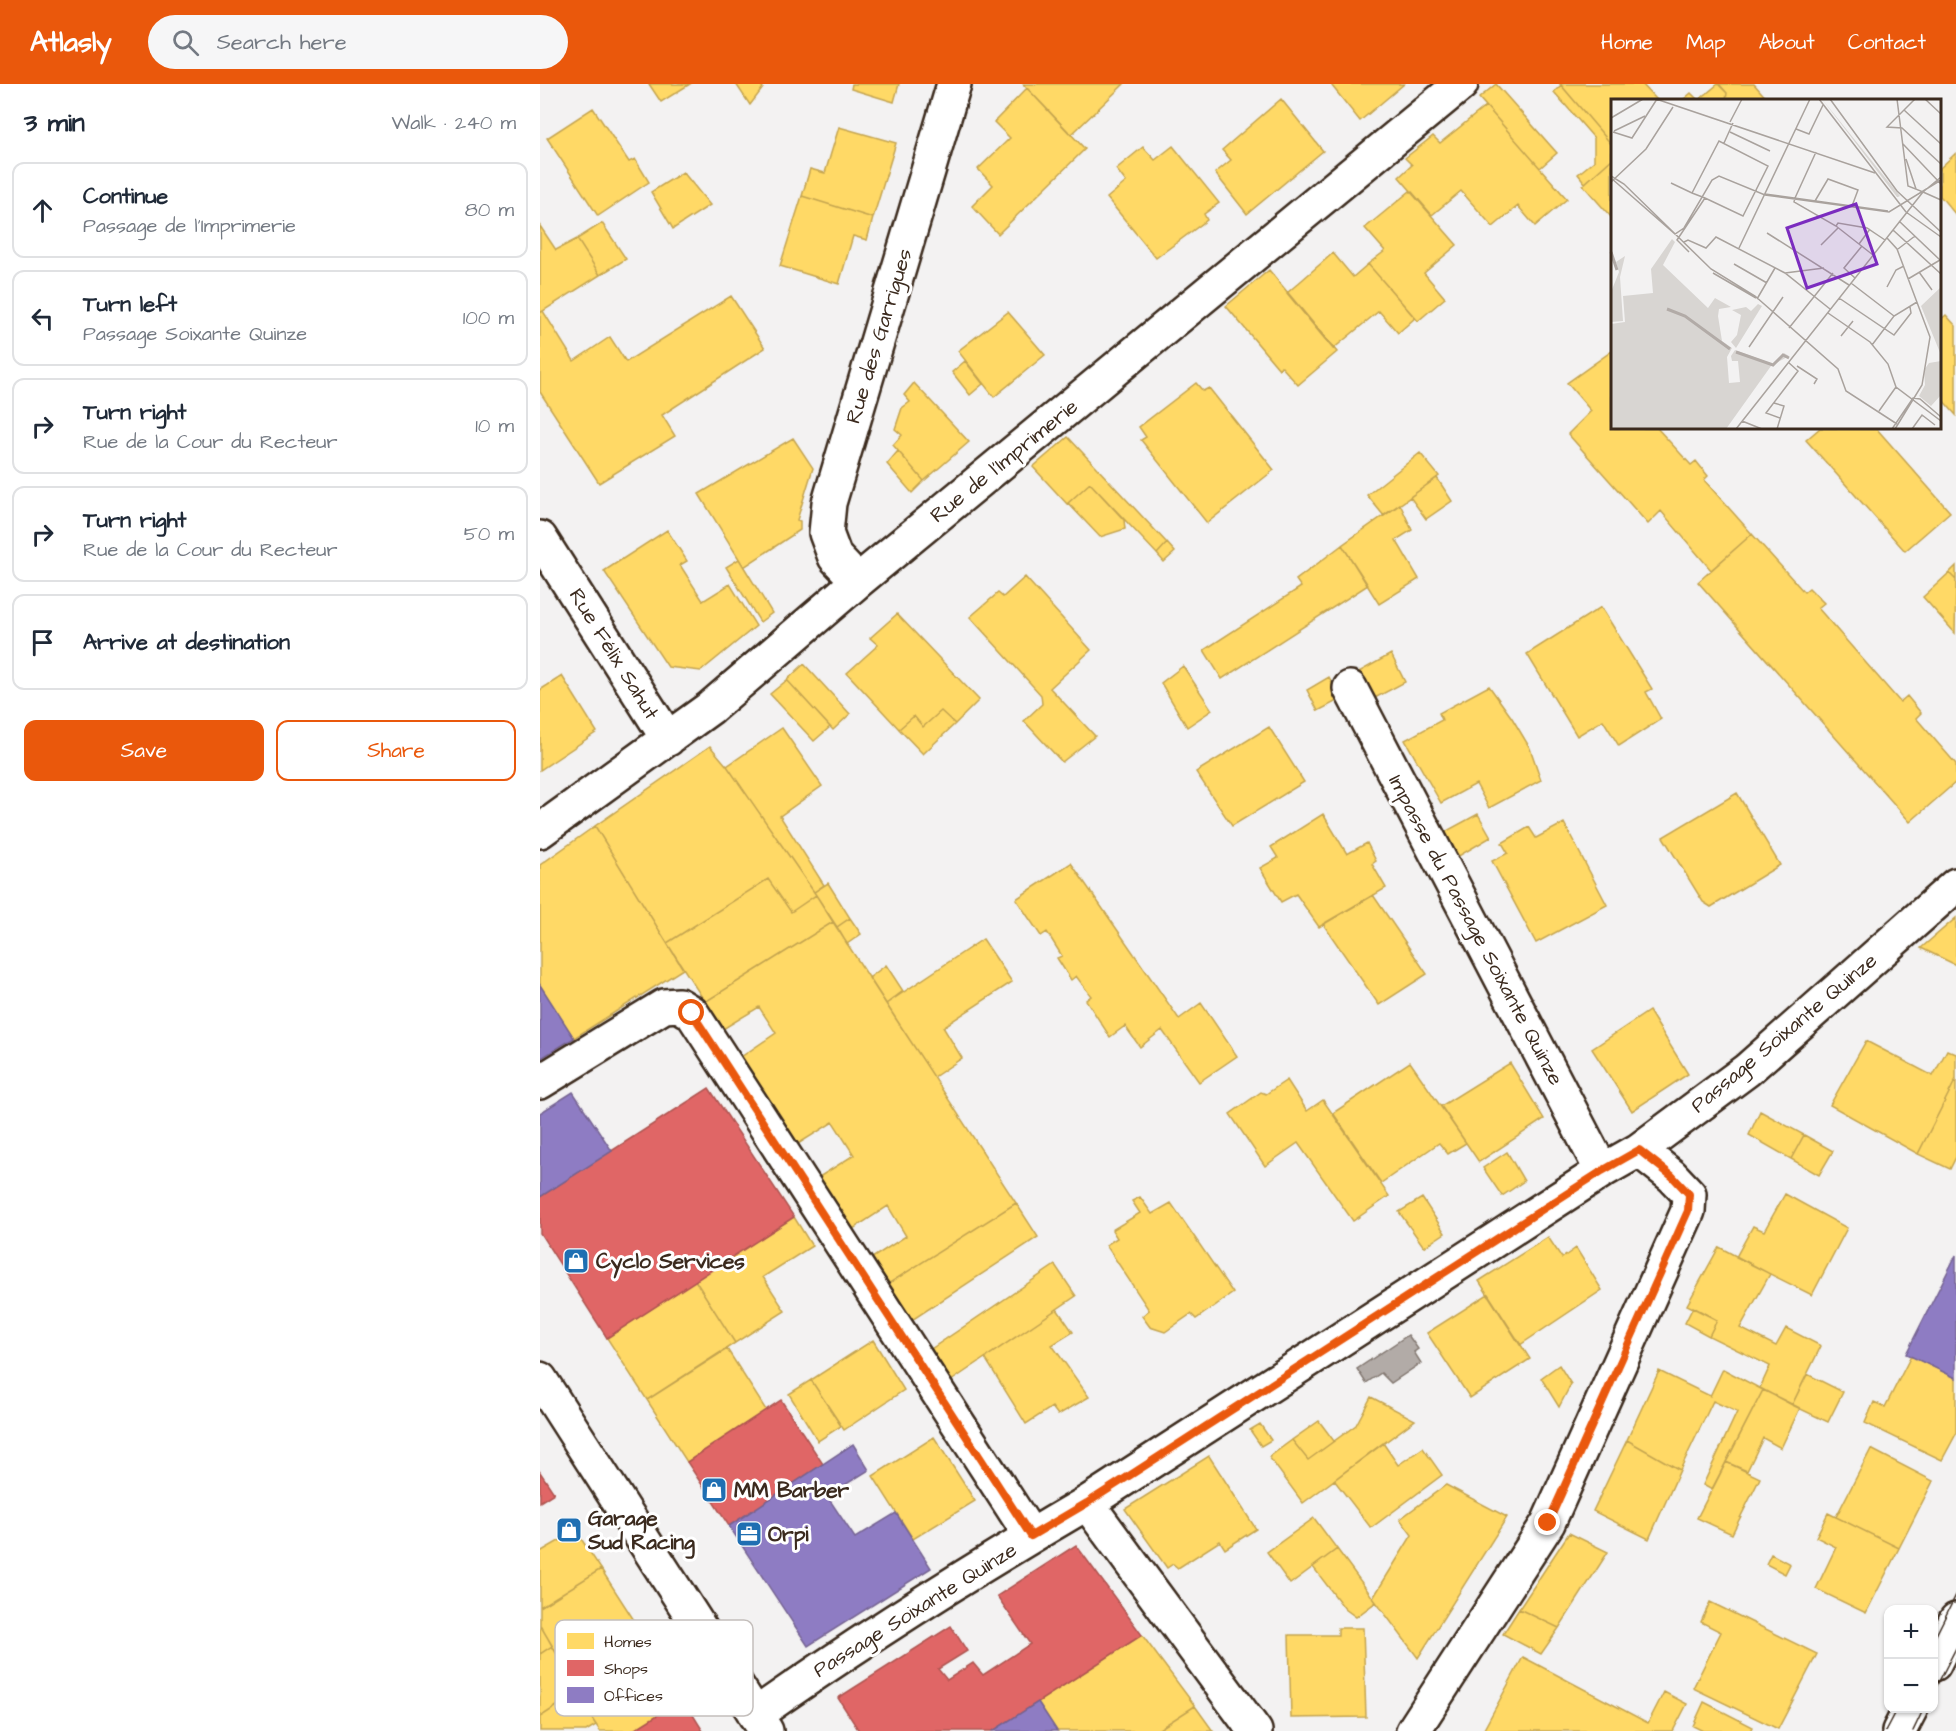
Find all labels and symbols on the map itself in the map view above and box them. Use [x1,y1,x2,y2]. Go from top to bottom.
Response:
inset map [1611,99,1941,429]
street label: Rue des Garrigues [839,245,921,428]
street label: Rue de l'Imprimerie [924,392,1085,530]
street label: Rue Félix Sahut [562,583,666,726]
street label: Impasse du Passage Soixante Quinze [1380,770,1570,1091]
street label: Passage Soixante Quinze [1685,946,1885,1121]
route start [678,999,704,1025]
shop icon: Cyclo Services [561,1246,591,1276]
place label: Cyclo Services [596,1247,745,1279]
shop icon: MM Barber [699,1475,729,1505]
place label: MM Barber [734,1476,850,1505]
place label: Garage Sud Racing [587,1504,695,1559]
route end [1534,1509,1560,1535]
shop icon: Garage Sud Racing [554,1515,584,1545]
office icon: Orpi [734,1519,764,1549]
place label: Orpi [768,1520,809,1550]
street label: Passage Soixante Quinze [808,1535,1024,1686]
legend [555,1620,753,1716]
text: Homes [604,1631,652,1653]
text: Shops [604,1658,648,1680]
text: Offices [604,1685,663,1707]

